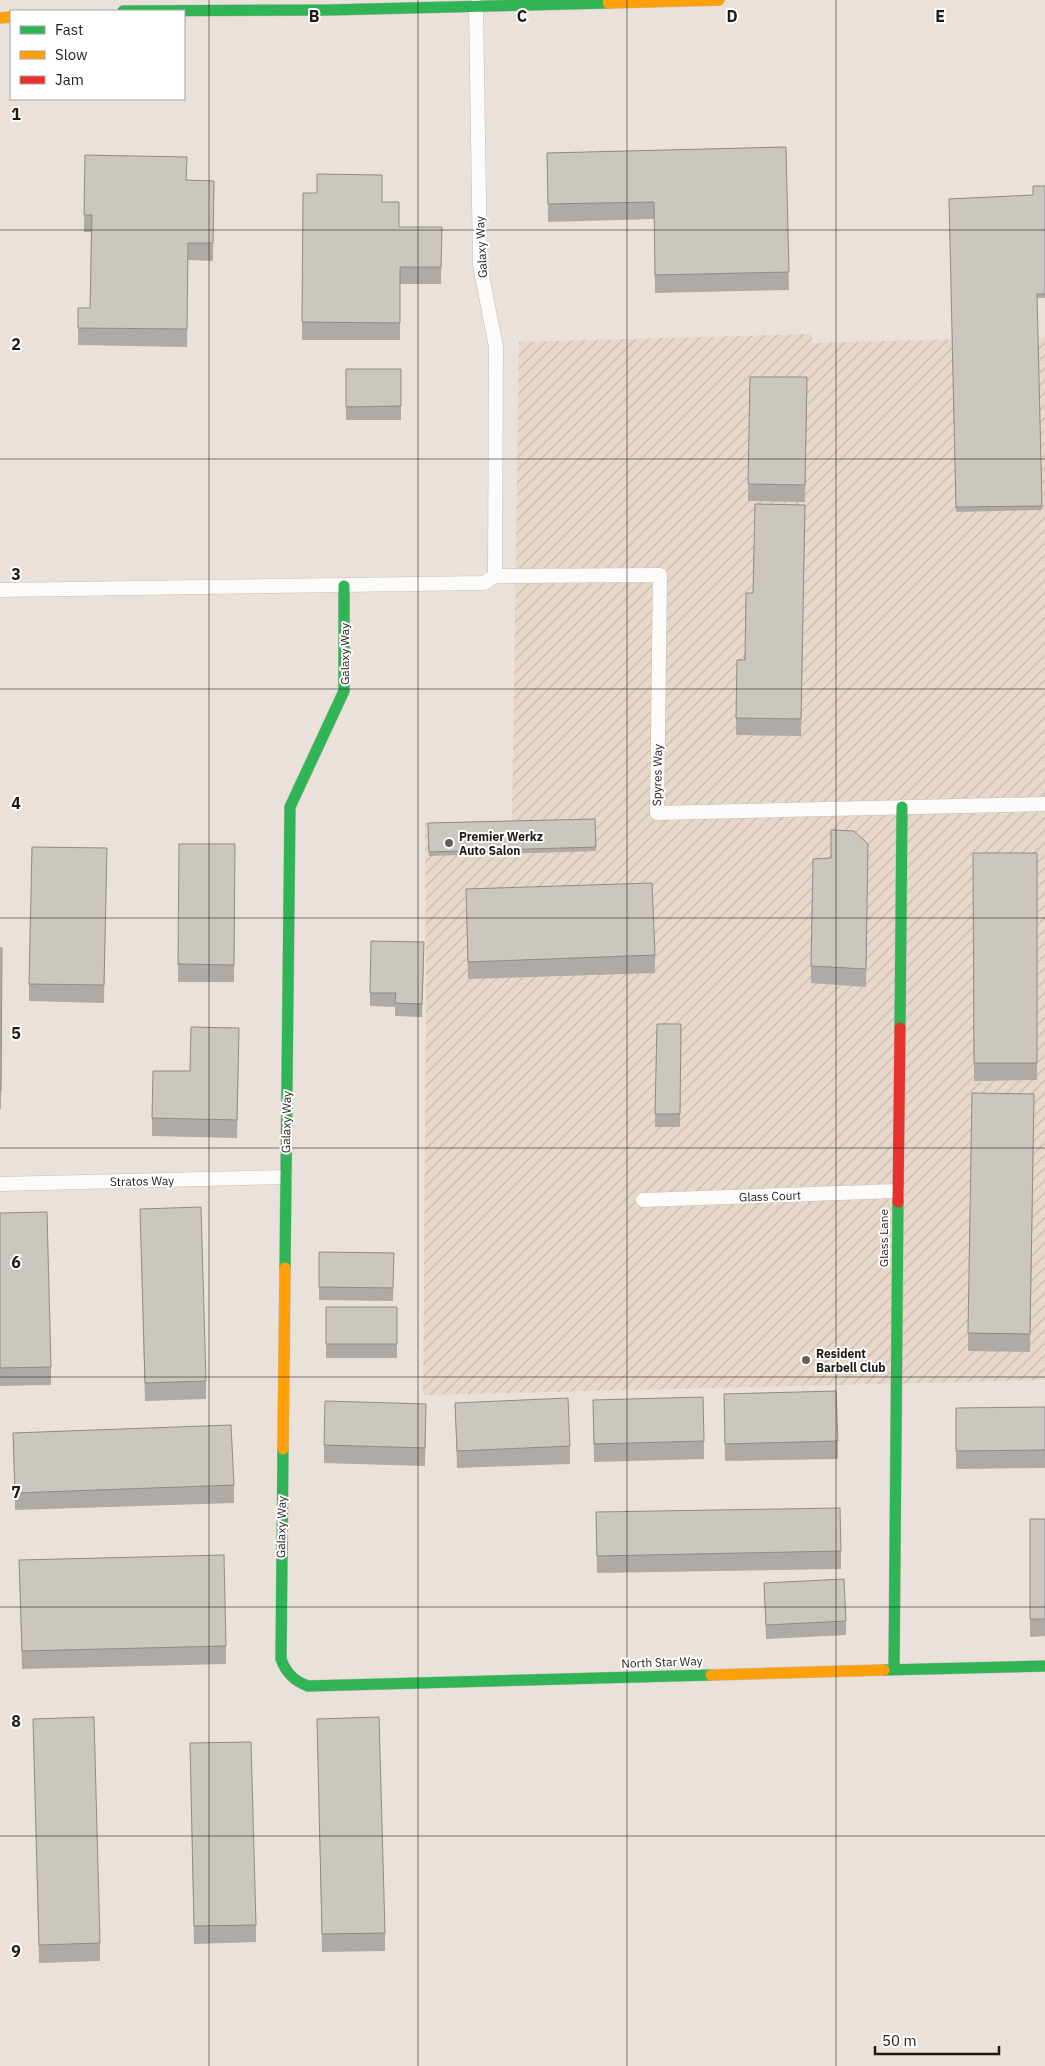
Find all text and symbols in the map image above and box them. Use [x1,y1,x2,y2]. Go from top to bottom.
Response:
text: B [309,6,320,26]
text: C [517,6,527,26]
text: D [726,6,738,26]
text: E [935,6,945,26]
legend [10,10,185,100]
text: Fast [55,20,83,39]
text: Slow [55,45,88,64]
text: Jam [55,70,84,89]
text: 1 [11,104,21,124]
street label: Galaxy Way [472,216,490,278]
text: 2 [11,334,21,354]
text: 3 [11,564,21,584]
street label: Galaxy Way [337,623,352,685]
street label: Spyres Way [649,744,665,806]
text: 4 [11,793,21,813]
place label: Premier Werkz Auto Salon [459,829,543,858]
marker: Premier Werkz Auto Salon [443,837,455,849]
text: 5 [11,1023,21,1043]
street label: Galaxy Way [278,1091,294,1153]
street label: Stratos Way [110,1173,174,1189]
street label: Glass Court [739,1187,801,1205]
street label: Glass Lane [876,1208,891,1267]
text: 6 [11,1252,21,1272]
place label: Resident Barbell Club [816,1346,886,1375]
marker: Resident Barbell Club [800,1354,812,1366]
text: 7 [11,1482,21,1502]
street label: Galaxy Way [273,1496,289,1558]
street label: North Star Way [621,1653,703,1671]
text: 8 [11,1711,21,1731]
text: 9 [11,1941,21,1961]
scale bar [875,2024,999,2056]
text: 50 m [882,2031,917,2050]

